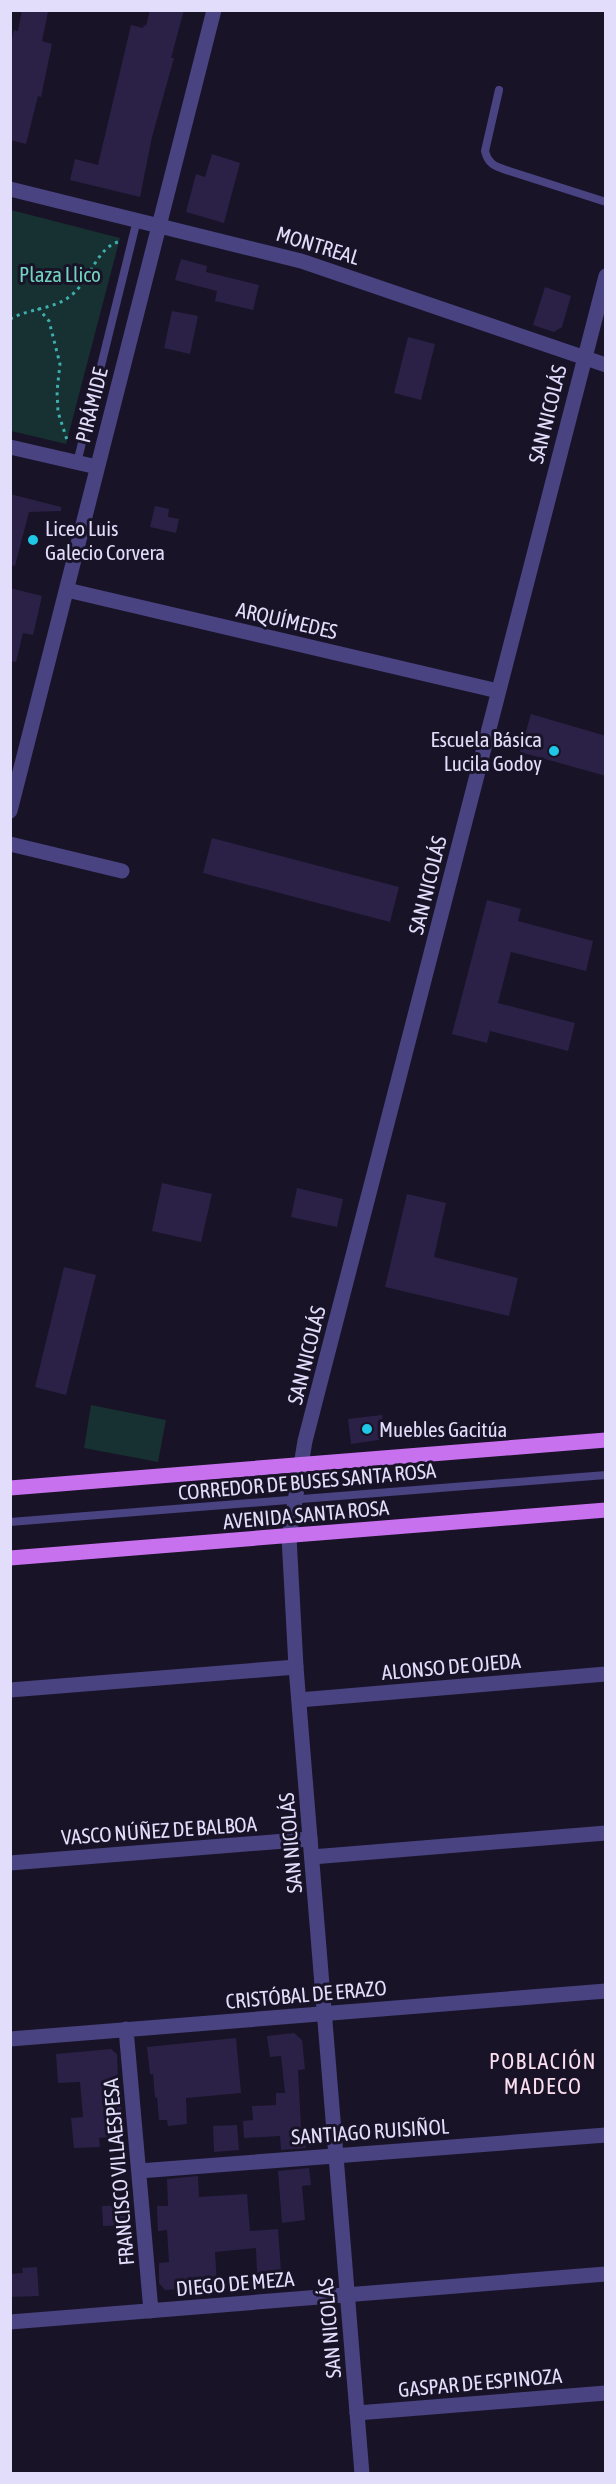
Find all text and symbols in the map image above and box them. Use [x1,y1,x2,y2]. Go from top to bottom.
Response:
street label: MONTREAL [273,221,363,269]
park label: Plaza Llico [19,262,101,286]
street label: SAN NICOLÁS [523,362,571,466]
street label: PIRÁMIDE [70,365,112,445]
place label: Liceo Luis Galecio Corvera [45,516,165,564]
marker: Liceo Luis Galecio Corvera [26,533,40,547]
street label: ARQUÍMEDES [234,597,340,643]
place label: Escuela Básica Lucila Godoy [430,727,542,775]
marker: Escuela Básica Lucila Godoy [547,744,561,758]
street label: SAN NICOLÁS [403,833,451,937]
street label: SAN NICOLÁS [282,1303,330,1407]
place label: Muebles Gacitúa [379,1417,507,1441]
marker: Muebles Gacitúa [360,1422,374,1436]
street label: CORREDOR DE BUSES SANTA ROSA [177,1458,438,1504]
street label: AVENIDA SANTA ROSA [222,1495,391,1533]
street label: ALONSO DE OJEDA [380,1648,522,1684]
street label: SAN NICOLÁS [274,1792,306,1894]
street label: VASCO NÚÑEZ DE BALBOA [60,1811,258,1849]
street label: CRISTÓBAL DE ERAZO [225,1975,387,2013]
district label: POBLACIÓN MADECO [489,2048,597,2099]
street label: FRANCISCO VILLAESPESA [98,2077,138,2267]
street label: SANTIAGO RUISIÑOL [290,2114,450,2148]
street label: DIEGO DE MEZA [175,2266,296,2300]
street label: SAN NICOLÁS [313,2277,345,2379]
street label: GASPAR DE ESPINOZA [397,2363,564,2401]

